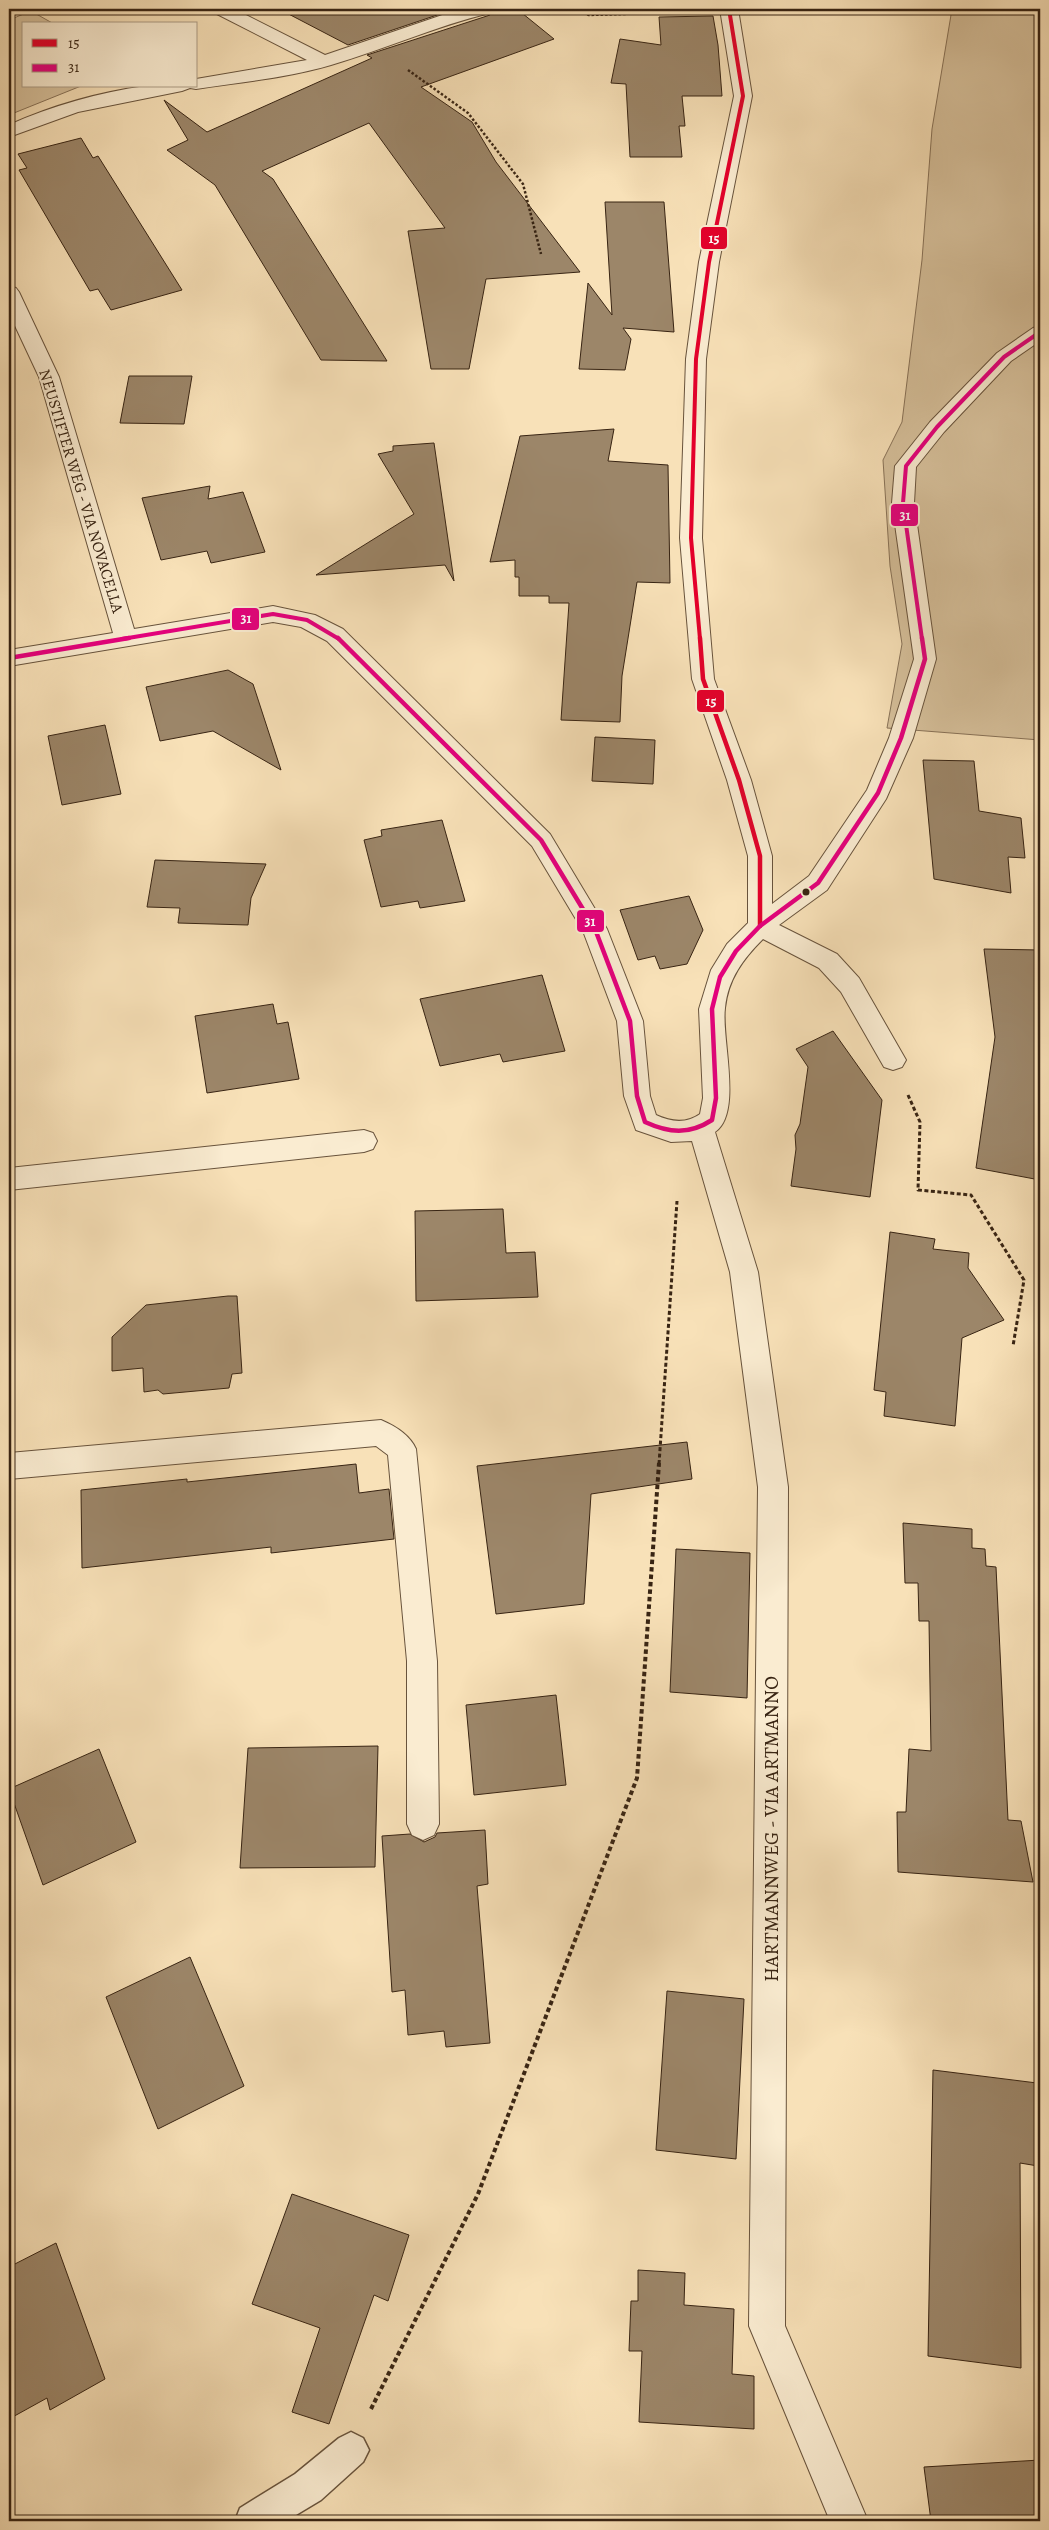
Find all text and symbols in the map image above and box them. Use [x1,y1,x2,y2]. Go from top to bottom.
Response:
legend [22,22,198,88]
text: 15 [68,33,80,53]
text: 31 [68,57,79,77]
line badge: 15 [700,226,728,250]
text: 15 [709,229,720,248]
street label: NEUSTIFTER WEG - VIA NOVACELLA [33,366,129,616]
line badge: 31 [890,503,919,527]
text: 31 [899,506,911,525]
line badge: 31 [231,607,260,631]
text: 31 [240,609,252,628]
line badge: 15 [696,689,725,713]
text: 15 [706,692,717,711]
unlabelled marker [801,887,811,897]
line badge: 31 [576,909,605,933]
text: 31 [584,912,596,931]
street label: HARTMANNWEG - VIA ARTMANNO [758,1676,785,1982]

